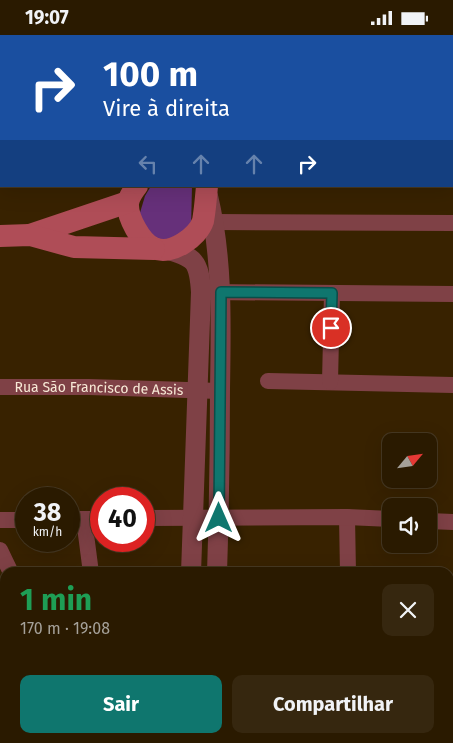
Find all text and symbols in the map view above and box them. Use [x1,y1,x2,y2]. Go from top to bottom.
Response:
text: 19:07 [25,6,69,29]
text: 100 m [103,53,198,95]
icon: right [20,55,85,120]
text: Vire à direita [103,95,230,122]
icon: left [134,150,162,178]
icon: ahead [187,150,215,178]
icon: ahead [240,150,268,178]
icon: right [293,150,321,178]
pin [310,307,352,349]
icon: arrive [317,314,345,342]
street label: Rua São Francisco de Assis [14,379,184,399]
north arrow [382,433,438,487]
map controls [382,433,437,553]
speed limit sign: 40 [90,487,155,552]
position arrow [192,491,244,543]
text: 38 [34,498,61,528]
button: sound [382,498,437,553]
text: km/h [33,525,62,539]
text: 1 min [20,582,92,618]
button: close [382,584,434,636]
text: 170 m · 19:08 [20,619,110,638]
button: Sair [20,675,222,733]
button: Compartilhar [232,675,434,733]

